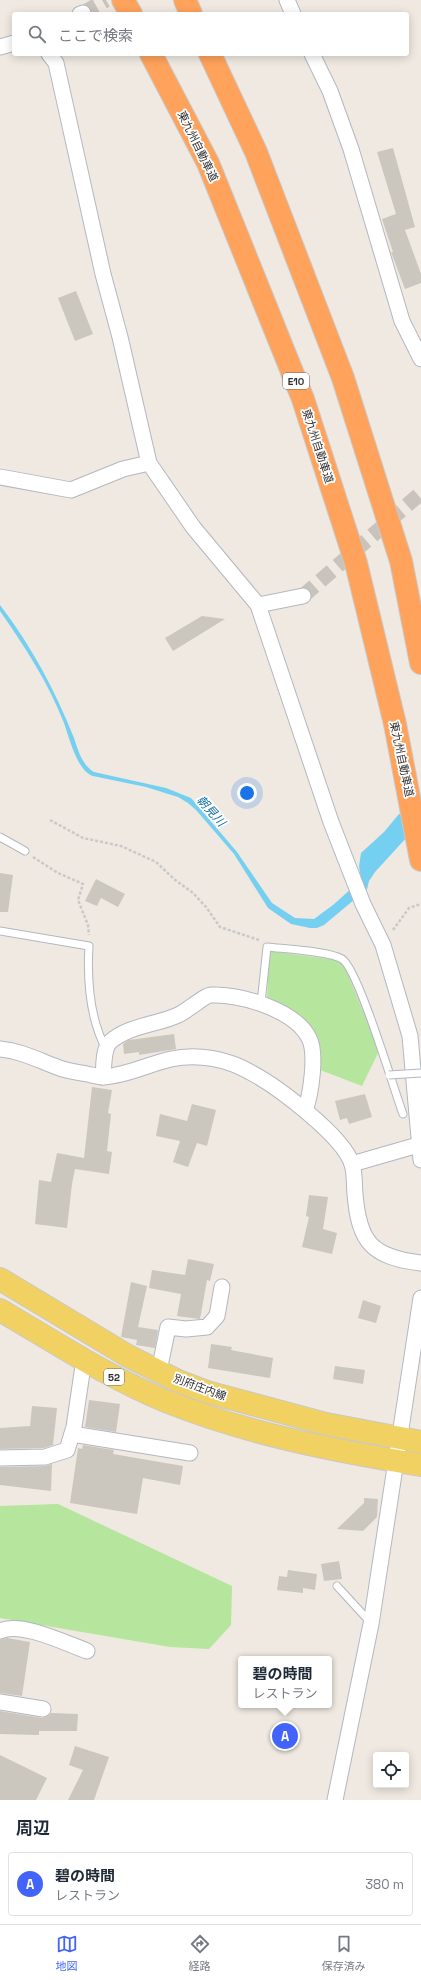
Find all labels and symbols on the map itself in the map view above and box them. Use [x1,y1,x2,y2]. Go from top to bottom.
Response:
street label: 東九州自動車道 [175,108,221,184]
road number: E10 [283,373,309,389]
street label: 東九州自動車道 [299,407,337,485]
street label: 東九州自動車道 [387,720,417,798]
your location [237,783,257,803]
water label: 朝見川 [193,792,230,831]
road number: 52 [104,1369,124,1385]
street label: 別府庄内線 [172,1371,228,1403]
pin: A [272,1721,298,1751]

